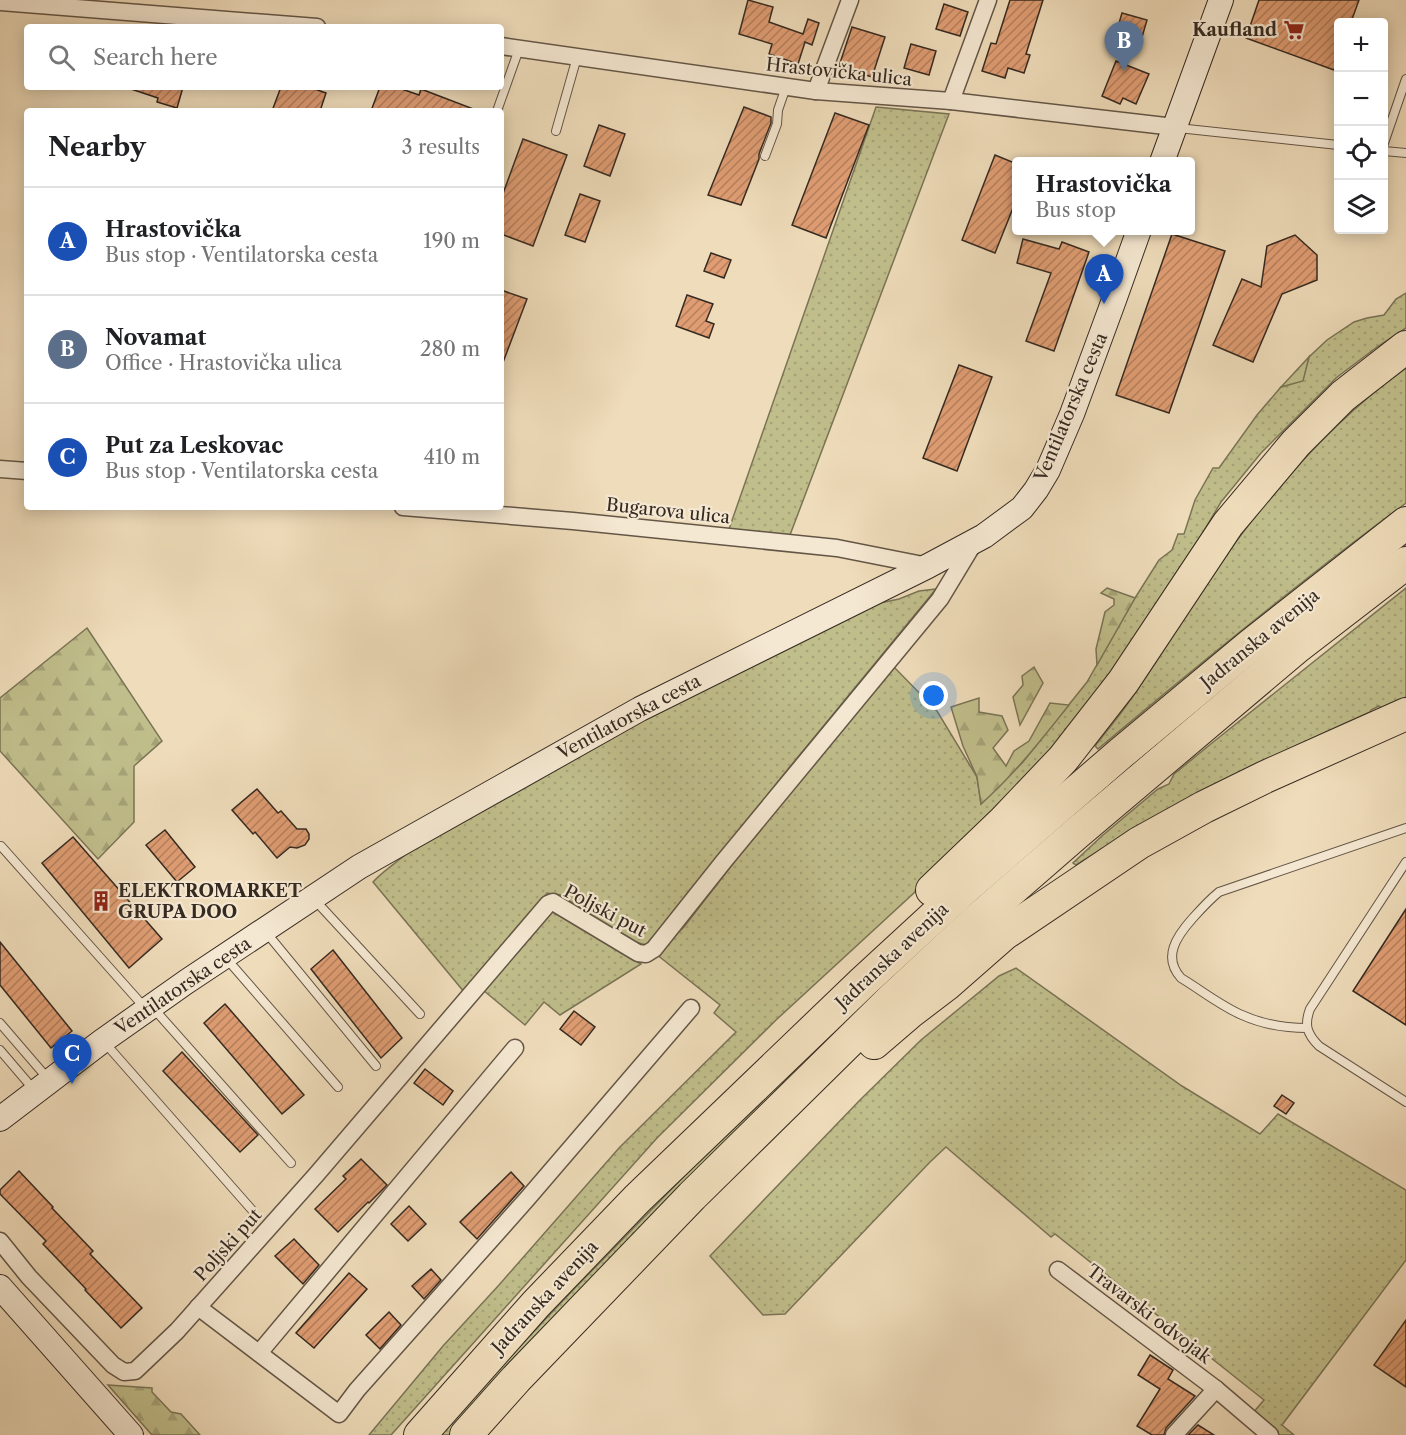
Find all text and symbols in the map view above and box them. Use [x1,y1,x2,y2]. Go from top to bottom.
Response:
supermarket icon: Kaufland [1282,18,1306,42]
map controls [1334,18,1388,234]
button: + [1334,18,1388,72]
place label: Kaufland [1192,19,1277,41]
pin: B [1104,22,1144,71]
search box [24,24,504,90]
icon: search [45,41,78,74]
text: Search here [93,44,218,71]
street label: Hrastovička ulica [765,53,914,91]
button: − [1334,72,1388,126]
button: locate [1334,126,1388,180]
text: Nearby [48,131,146,163]
text: 3 results [402,135,480,159]
popup [1012,157,1195,235]
text: Hrastovička [1035,171,1172,198]
button: layers [1334,180,1388,234]
text: Bus stop [1035,198,1116,222]
text: Hrastovička [105,216,241,243]
text: A [60,229,75,253]
text: 190 m [423,229,480,253]
text: Bus stop · Ventilatorska cesta [105,243,378,267]
pin: A [1084,254,1124,304]
text: Novamat [105,324,206,351]
street label: Ventilatorska cesta [1029,329,1112,486]
text: B [60,337,75,361]
text: 280 m [420,337,480,361]
text: Office · Hrastovička ulica [105,351,342,375]
text: Put za Leskovac [105,432,283,459]
text: C [59,445,76,469]
text: 410 m [423,445,480,469]
text: Bus stop · Ventilatorska cesta [105,459,378,483]
street label: Bugarova ulica [605,494,732,529]
street label: Jadranska avenija [1194,584,1324,696]
street label: Ventilatorska cesta [553,670,705,765]
your location [919,681,948,710]
place label: ELEKTROMARKET GRUPA DOO [118,880,302,923]
street label: Poljski put [560,880,650,942]
building icon: ELEKTROMARKET GRUPA DOO [89,889,113,913]
street label: Jadranska avenija [829,898,953,1016]
street label: Ventilatorska cesta [110,932,256,1040]
pin: C [52,1034,92,1084]
street label: Poljski put [190,1204,267,1286]
street label: Jadranska avenija [485,1236,603,1360]
street label: Travarski odvojak [1082,1260,1217,1369]

